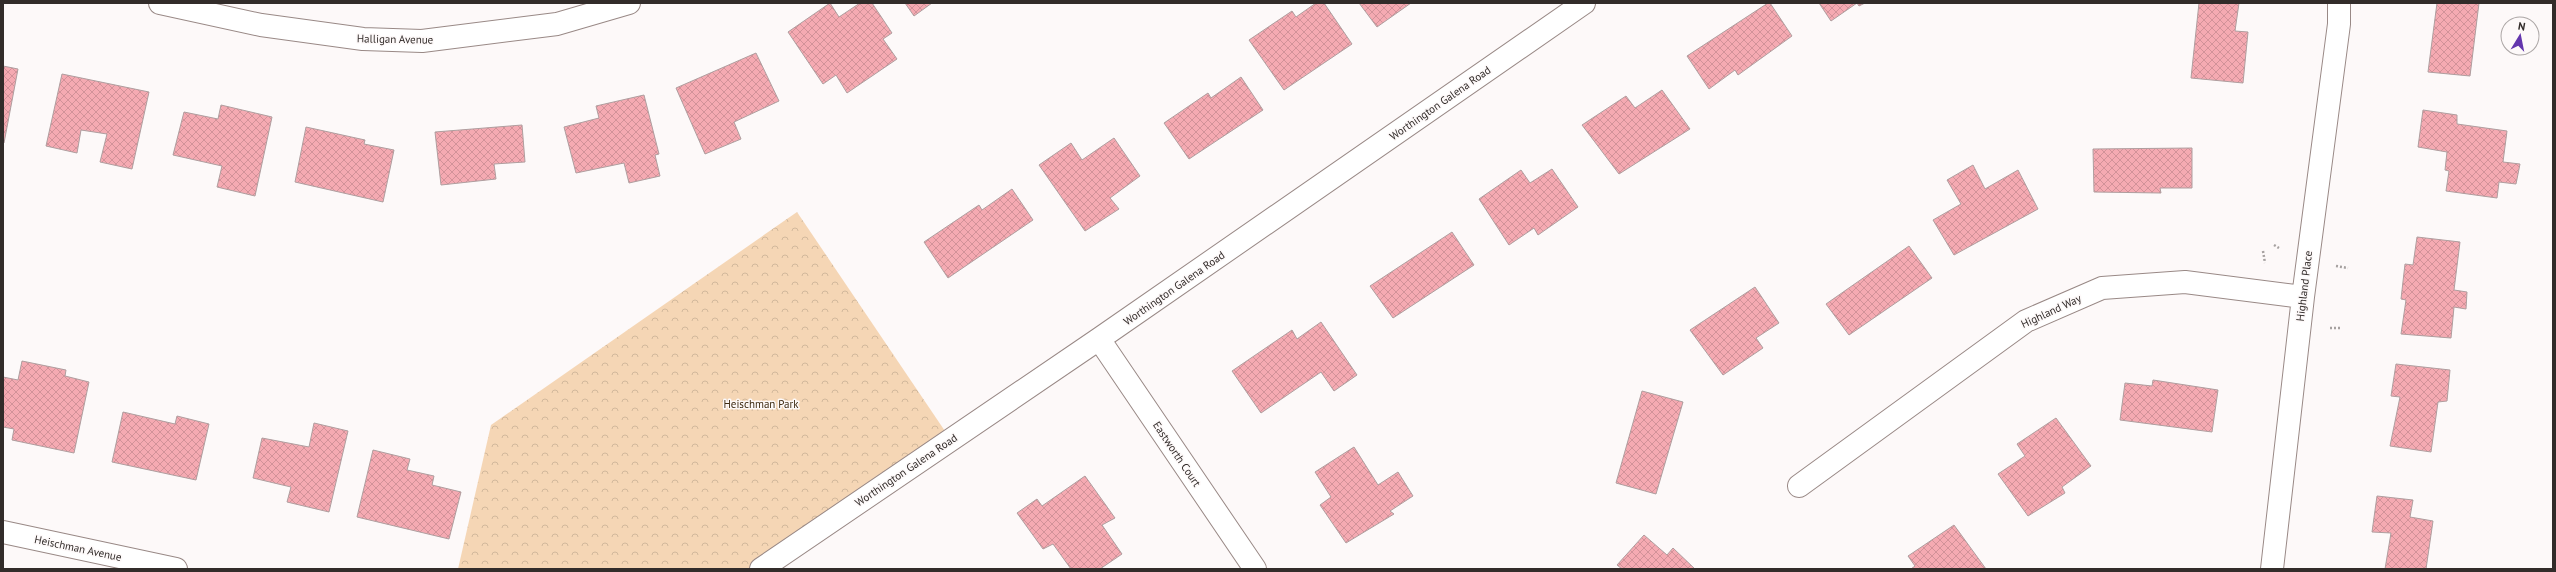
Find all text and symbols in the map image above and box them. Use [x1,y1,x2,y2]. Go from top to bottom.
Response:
north arrow [2500,16,2540,56]
text: N [2517,19,2527,34]
street label: Halligan Avenue [357,31,434,47]
street label: Worthington Galena Road [1387,63,1493,143]
street label: Worthington Galena Road [1121,248,1227,328]
street label: Highland Place [2293,250,2315,322]
street label: Highland Way [2019,291,2084,331]
park label: Heischman Park [723,397,799,411]
street label: Eastworth Court [1150,419,1204,490]
street label: Worthington Galena Road [852,430,960,509]
street label: Heischman Avenue [33,532,123,564]

